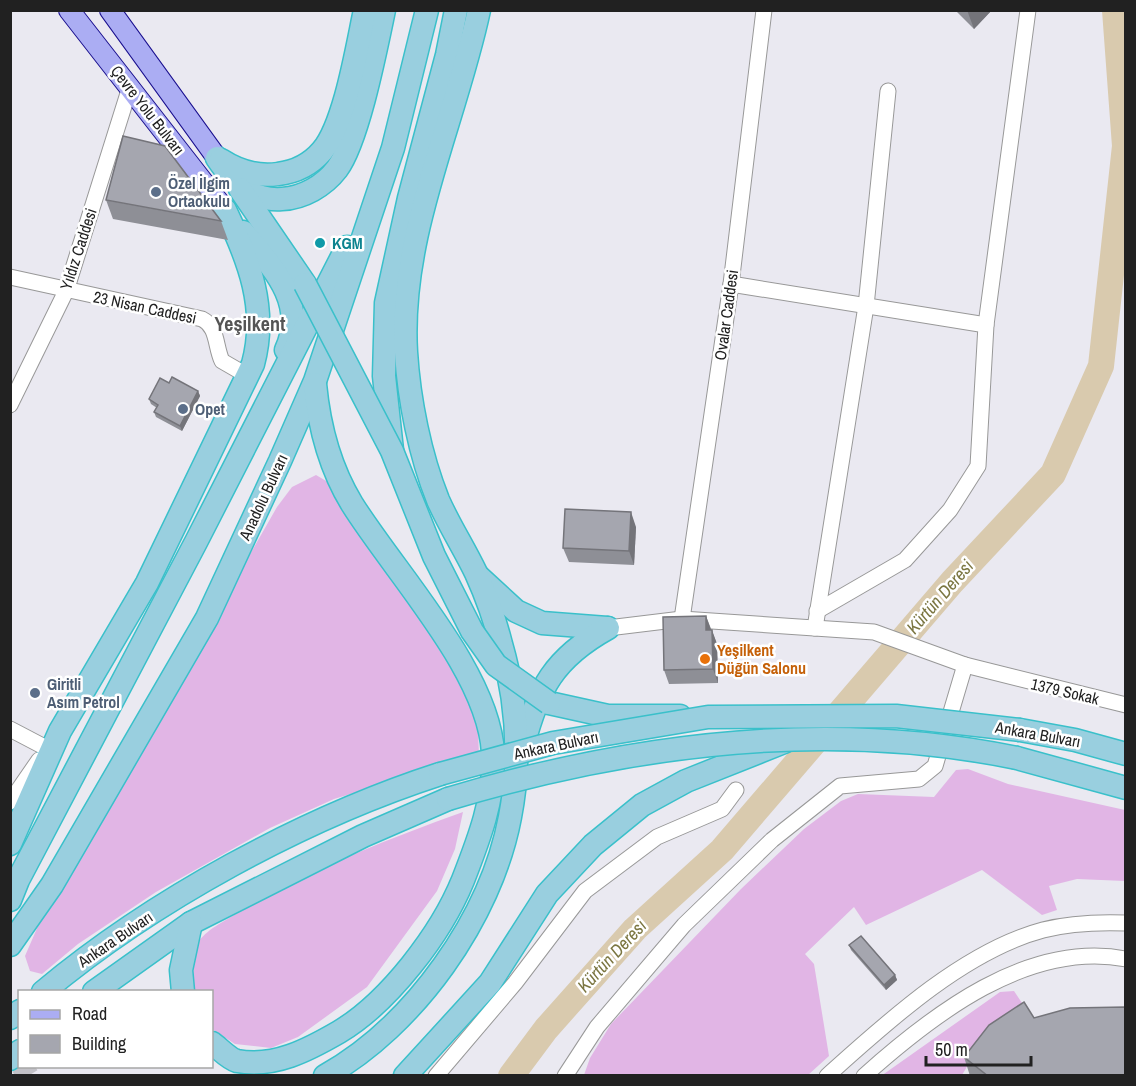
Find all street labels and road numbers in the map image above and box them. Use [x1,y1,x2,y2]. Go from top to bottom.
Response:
street label: Çevre Yolu Bulvarı [106,61,190,159]
street label: Yıldız Caddesi [54,205,102,293]
street label: Ovalar Caddesi [709,268,743,362]
street label: 23 Nisan Caddesi [91,285,199,329]
street label: Anadolu Bulvarı [233,450,293,545]
street label: 1379 Sokak [1029,672,1102,710]
street label: Ankara Bulvarı [993,716,1082,752]
street label: Ankara Bulvarı [511,725,600,765]
street label: Ankara Bulvarı [72,906,157,973]

